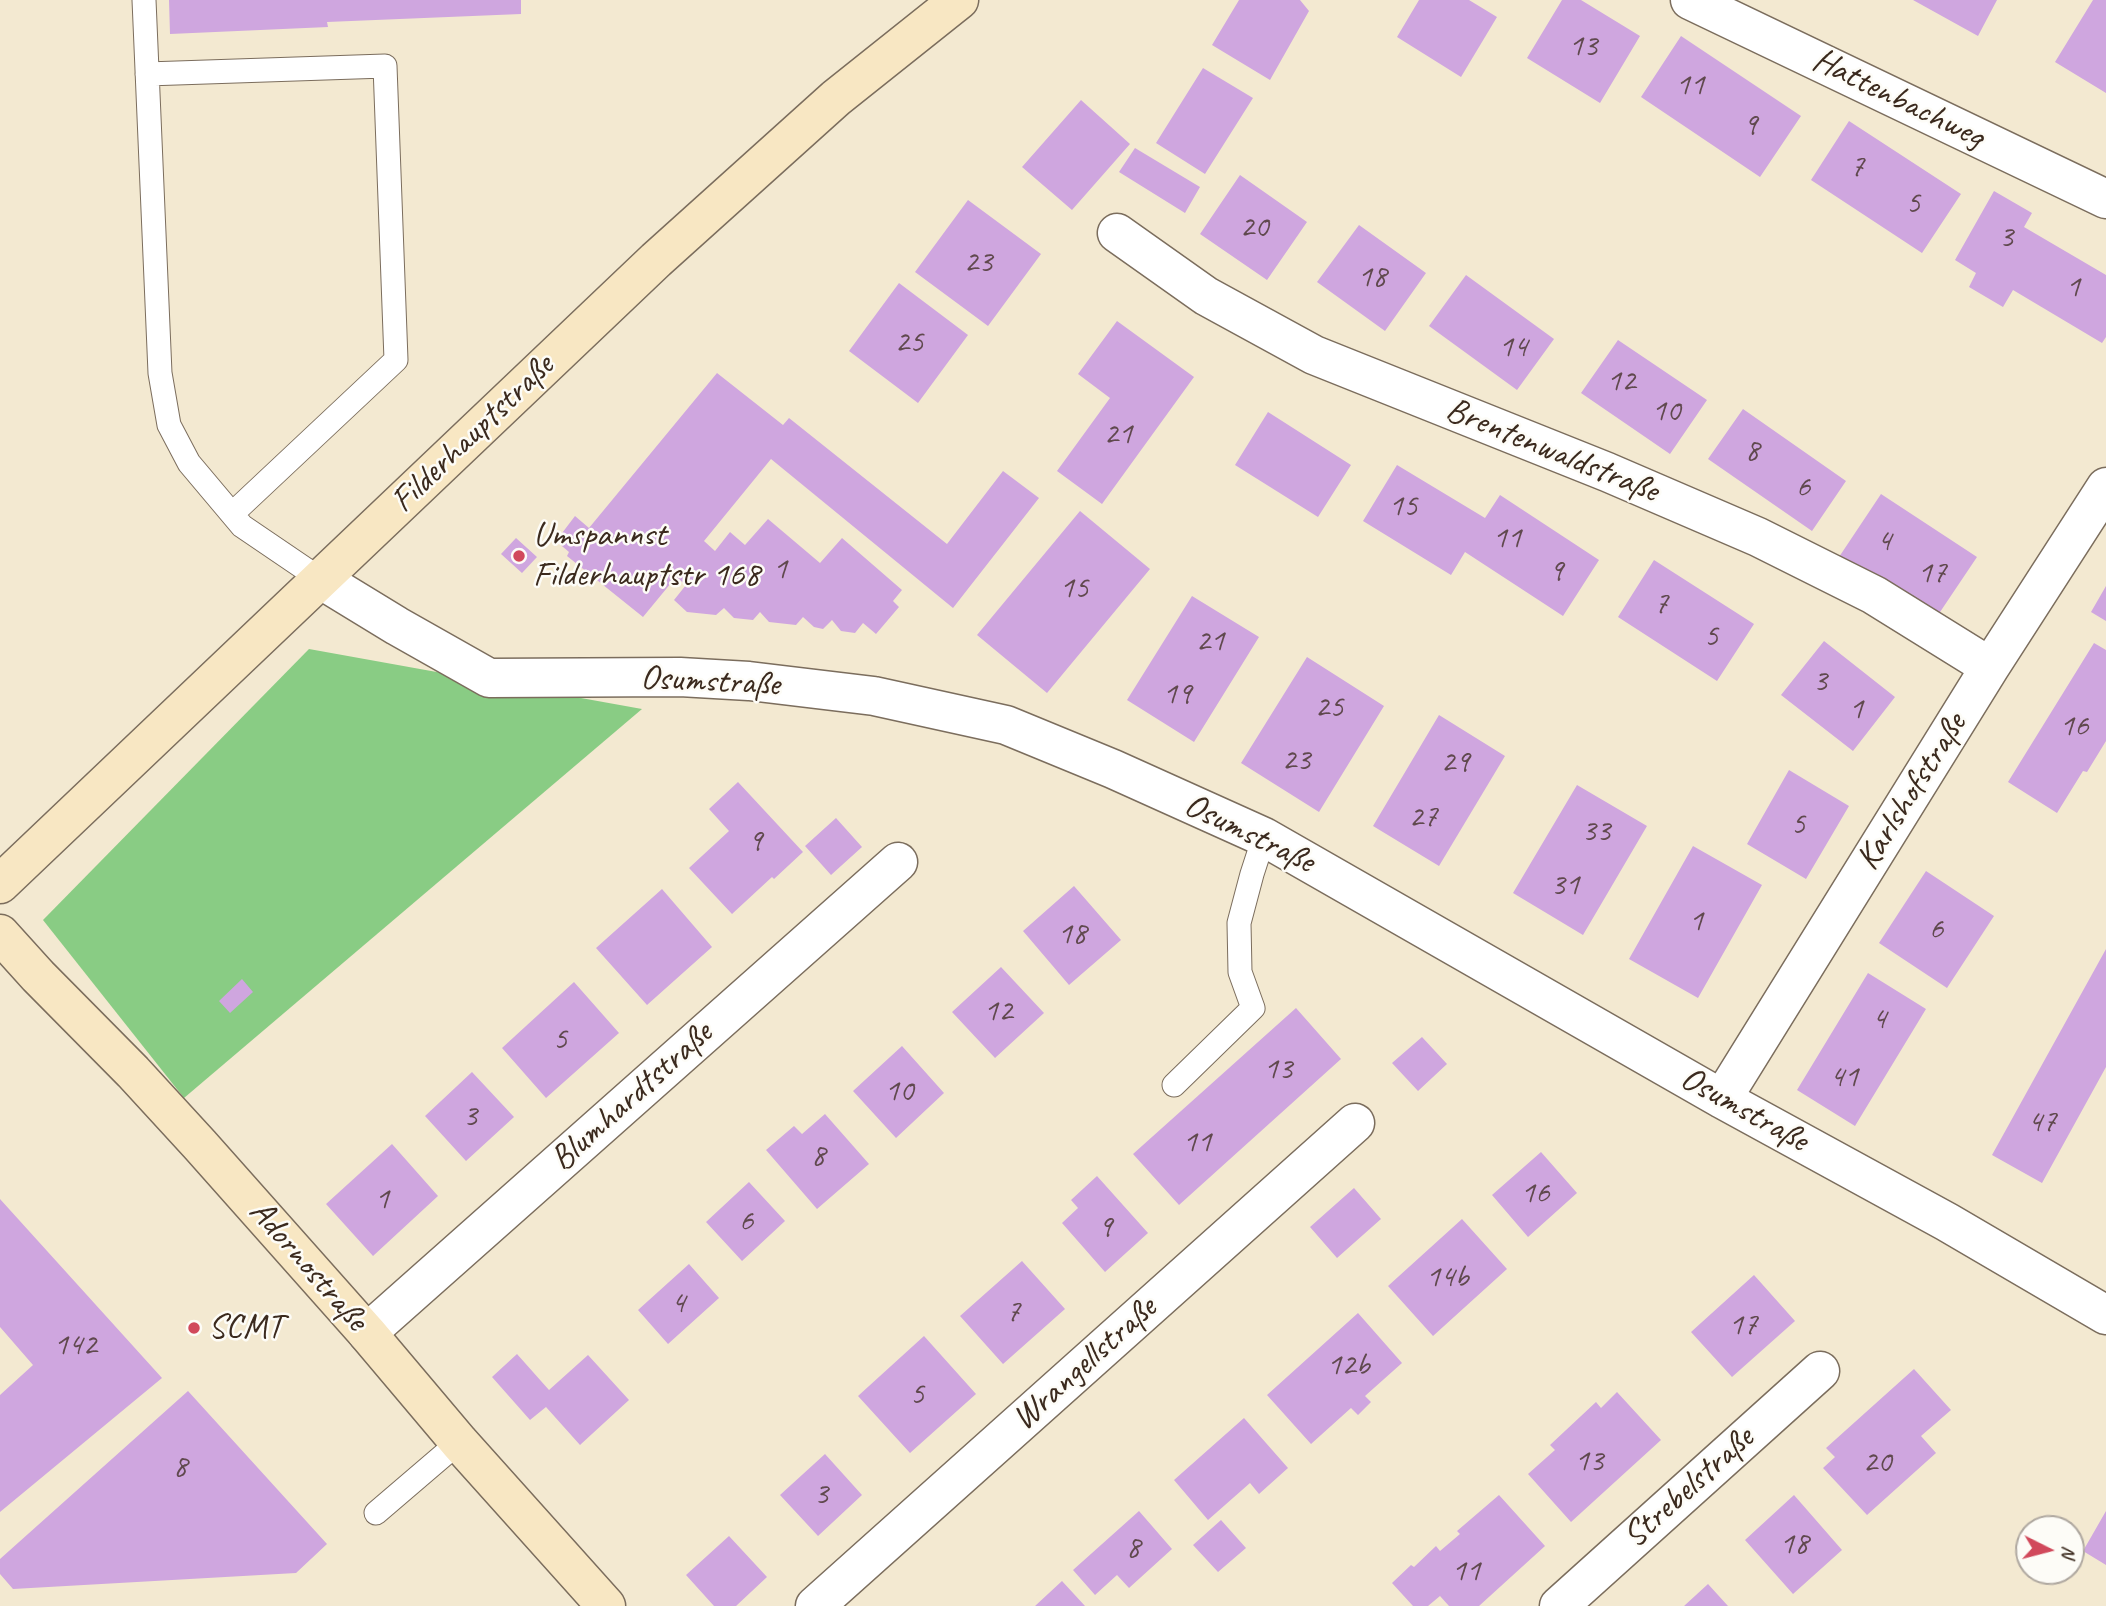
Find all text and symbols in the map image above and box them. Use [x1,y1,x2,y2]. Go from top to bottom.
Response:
house number: 13 [1569,28,1597,66]
street label: Hattenbachweg [1806,40,1990,158]
house number: 11 [1676,67,1704,105]
house number: 9 [1743,107,1757,145]
house number: 7 [1850,149,1864,187]
house number: 5 [1906,185,1920,223]
house number: 20 [1240,209,1268,247]
house number: 3 [1999,219,2013,257]
house number: 23 [964,244,992,282]
house number: 18 [1358,259,1386,297]
house number: 1 [2066,269,2080,307]
house number: 25 [895,324,923,362]
house number: 14 [1499,329,1527,367]
street label: Filderhauptstraße [383,346,563,522]
house number: 12 [1607,363,1635,401]
street label: Brentenwaldstraße [1440,389,1664,513]
house number: 10 [1652,393,1680,431]
house number: 21 [1104,416,1132,454]
house number: 8 [1745,433,1759,471]
house number: 6 [1796,469,1810,507]
house number: 15 [1389,488,1417,526]
place label: Umspannst Filderhauptstr 168 [533,515,760,597]
house number: 11 [1493,520,1521,558]
house number: 4 [1877,523,1891,561]
marker: Umspannst Filderhauptstr 168 [511,548,527,564]
house number: 1 [773,551,787,589]
house number: 9 [1549,553,1563,591]
house number: 17 [1918,555,1946,593]
house number: 15 [1060,570,1088,608]
house number: 7 [1654,586,1668,624]
house number: 5 [1704,618,1718,656]
house number: 21 [1196,623,1224,661]
street label: Osumstraße [639,657,781,707]
house number: 3 [1813,663,1827,701]
house number: 19 [1163,676,1191,714]
house number: 25 [1315,689,1343,727]
house number: 1 [1849,691,1863,729]
street label: Karlshofstraße [1847,706,1977,878]
house number: 16 [2060,708,2088,746]
house number: 23 [1282,742,1310,780]
house number: 29 [1441,744,1469,782]
street label: Osumstraße [1177,785,1321,883]
house number: 27 [1409,799,1437,837]
house number: 5 [1791,806,1805,844]
house number: 33 [1582,813,1610,851]
house number: 9 [748,823,762,861]
house number: 31 [1551,867,1579,905]
house number: 1 [1689,903,1703,941]
house number: 6 [1929,911,1943,949]
house number: 18 [1058,916,1086,954]
house number: 12 [984,993,1012,1031]
house number: 4 [1872,1001,1886,1039]
street label: Blumhardtstraße [542,1013,722,1181]
house number: 5 [553,1021,567,1059]
house number: 13 [1264,1051,1292,1089]
street label: Osumstraße [1673,1058,1815,1162]
house number: 41 [1830,1059,1858,1097]
house number: 10 [885,1073,913,1111]
house number: 3 [463,1098,477,1136]
house number: 47 [2028,1104,2056,1142]
house number: 11 [1183,1124,1211,1162]
house number: 8 [811,1138,825,1176]
house number: 16 [1521,1175,1549,1213]
house number: 1 [375,1181,389,1219]
street label: Adornostraße [240,1192,376,1340]
house number: 6 [739,1203,753,1241]
house number: 9 [1098,1209,1112,1247]
house number: 14b [1426,1259,1468,1297]
house number: 4 [671,1285,685,1323]
street label: Wrangellstraße [1004,1288,1166,1440]
house number: 7 [1006,1294,1020,1332]
place label: SCMT [208,1307,283,1349]
house number: 17 [1729,1307,1757,1345]
marker: SCMT [186,1320,202,1336]
house number: 142 [53,1327,97,1365]
house number: 12b [1327,1347,1369,1385]
house number: 5 [910,1376,924,1414]
street label: Strebelstraße [1615,1418,1763,1558]
house number: 13 [1575,1443,1603,1481]
house number: 20 [1863,1444,1891,1482]
house number: 8 [173,1449,187,1487]
house number: 3 [814,1476,828,1514]
north arrow [2015,1515,2085,1585]
house number: 18 [1780,1526,1808,1564]
house number: 8 [1126,1530,1140,1568]
text: N [2056,1545,2081,1559]
house number: 11 [1452,1553,1480,1591]

